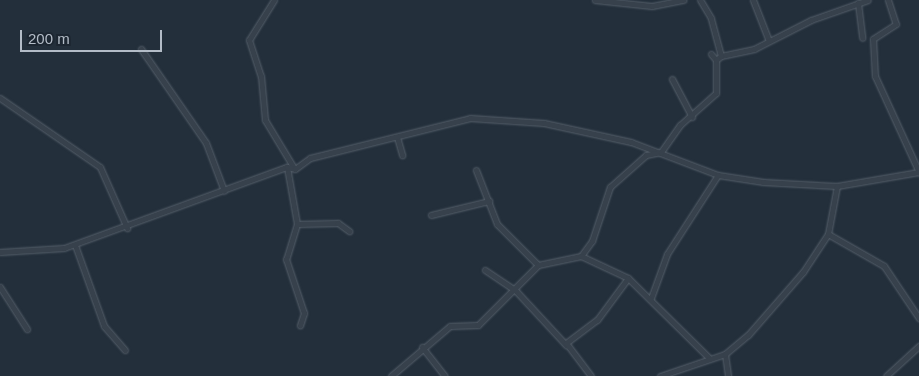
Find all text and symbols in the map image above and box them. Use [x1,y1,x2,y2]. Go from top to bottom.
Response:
scale bar [22,20,165,52]
text: 200 m [28,30,70,47]

